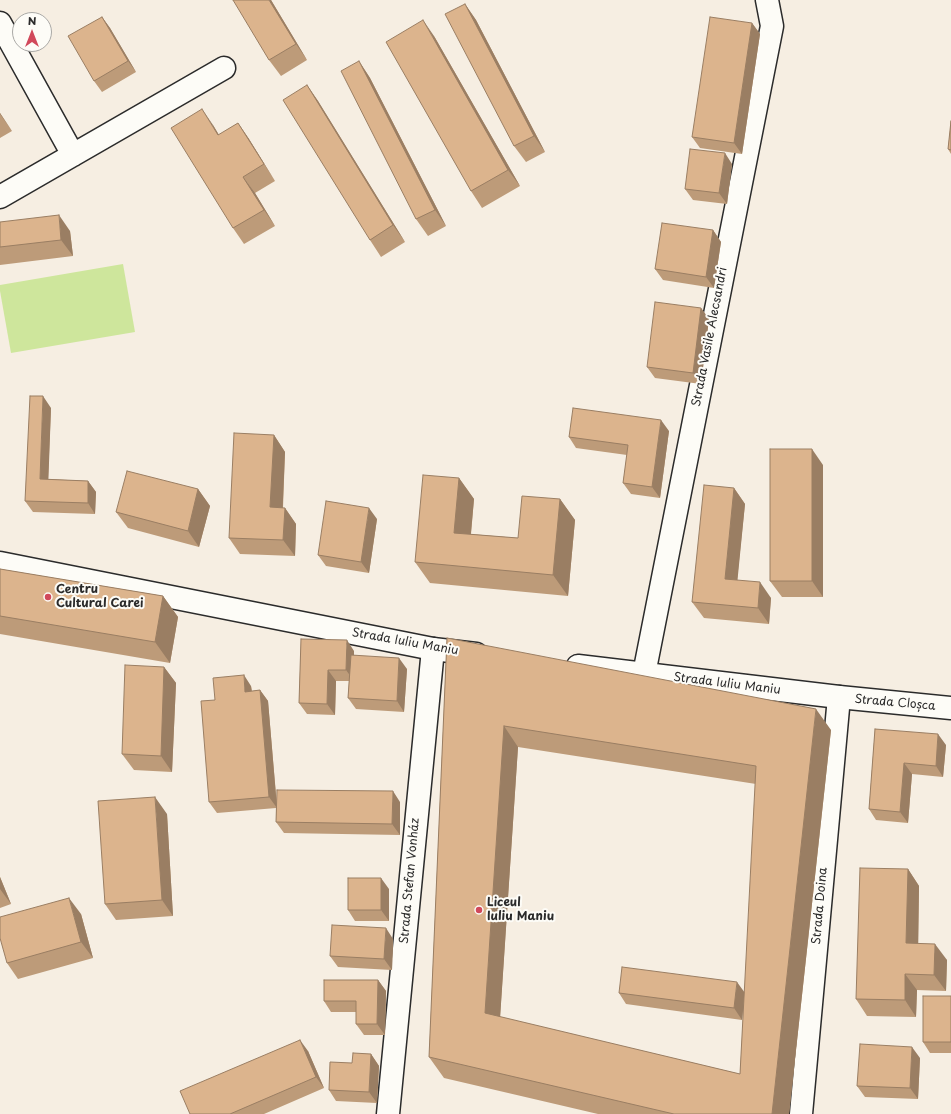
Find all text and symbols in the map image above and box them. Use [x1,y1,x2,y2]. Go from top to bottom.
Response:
north arrow [12,12,52,52]
text: N [28,12,36,29]
street label: Strada Vasile Alecsandri [689,266,731,408]
place label: Centru Cultural Carei [56,583,143,611]
marker: Centru Cultural Carei [43,592,53,602]
street label: Strada Iuliu Maniu [351,626,459,658]
street label: Strada Iuliu Maniu [673,670,781,698]
street label: Strada Cloșca [854,692,936,714]
street label: Strada Stefan Vonház [397,817,423,945]
street label: Strada Doina [809,867,831,945]
place label: Liceul Iuliu Maniu [487,896,554,924]
marker: Liceul Iuliu Maniu [474,905,484,915]

